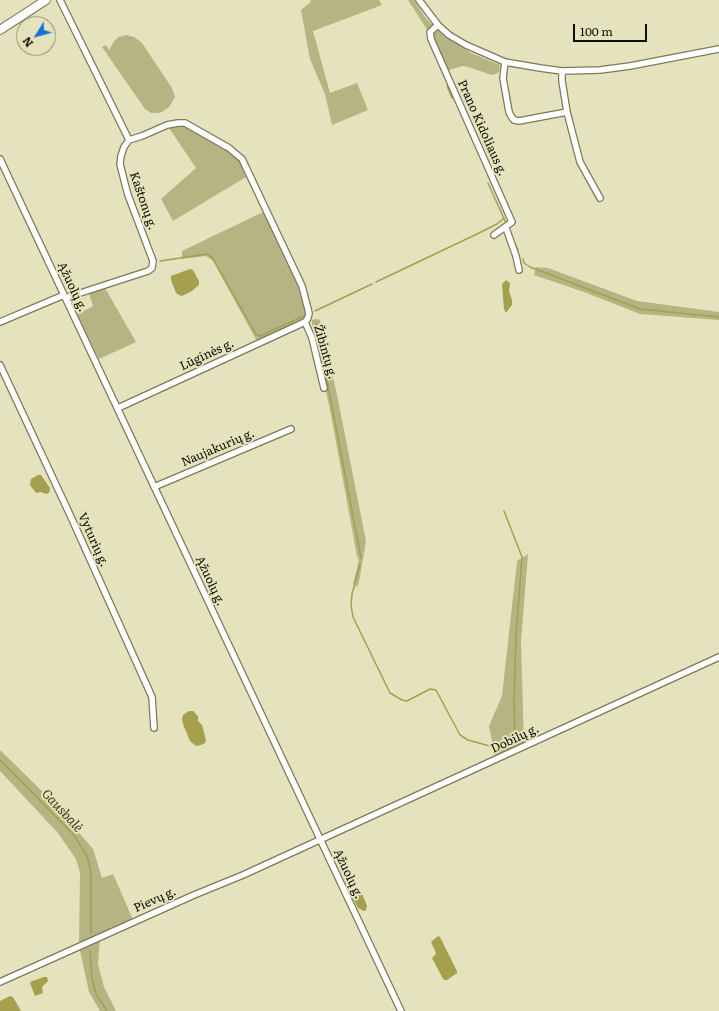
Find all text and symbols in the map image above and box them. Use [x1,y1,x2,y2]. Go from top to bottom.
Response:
north arrow [16,16,56,56]
scale bar [575,16,649,42]
text: 100 m [580,22,613,40]
text: N [18,34,36,51]
street label: Prano Kidoliaus g. [454,78,510,178]
street label: Kaštonų g. [126,170,160,232]
street label: Ąžuolų g. [54,260,90,314]
street label: Žibintų g. [310,323,340,381]
street label: Lūginės g. [178,336,236,374]
street label: Naujakurių g. [179,426,257,470]
street label: Vyturių g. [75,511,111,569]
street label: Ąžuolų g. [192,554,228,608]
street label: Dobilų g. [489,722,541,756]
water label: Gausbalė [38,786,86,836]
street label: Ąžuolų g. [330,847,366,901]
street label: Pievų g. [132,884,178,916]

